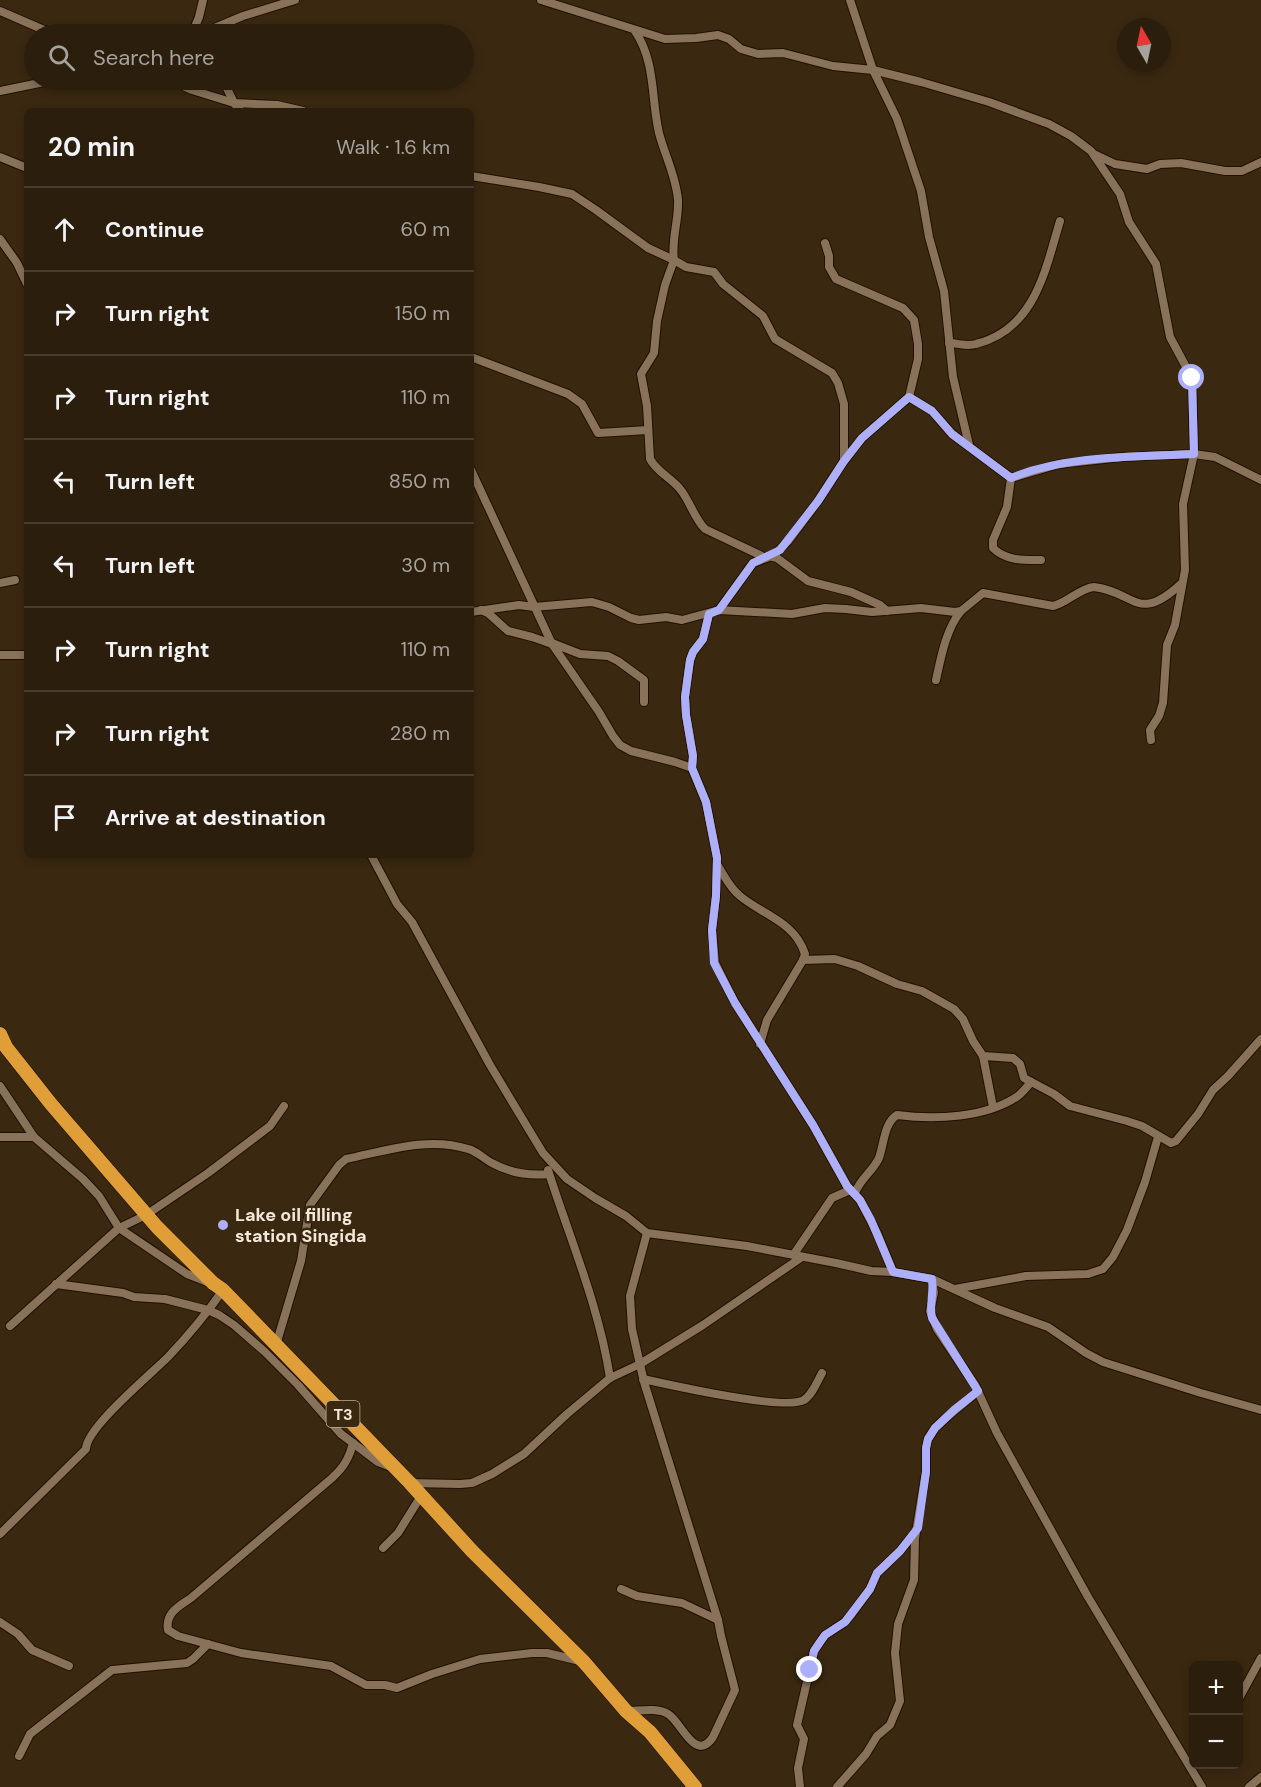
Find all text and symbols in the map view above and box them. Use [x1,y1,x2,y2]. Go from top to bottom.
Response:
north arrow [1117,18,1171,72]
search box [24,24,474,90]
icon: search [45,41,78,74]
text: Search here [93,43,214,72]
text: 20 min [48,130,135,164]
text: Walk · 1.6 km [336,134,450,160]
icon: ahead [48,213,81,246]
text: Continue [105,215,204,244]
text: 60 m [401,216,450,242]
icon: right [48,297,81,330]
text: Turn right [105,299,210,328]
text: 150 m [395,300,450,326]
route start [1178,364,1204,390]
icon: right [48,381,81,414]
text: Turn right [105,383,210,412]
text: 110 m [401,384,450,410]
icon: left [48,465,81,498]
text: Turn left [105,467,195,496]
text: 850 m [389,468,450,494]
icon: left [48,549,81,582]
text: Turn left [105,551,195,580]
text: 30 m [401,552,450,578]
icon: right [48,633,81,666]
text: Turn right [105,635,210,664]
text: 110 m [401,636,450,662]
icon: right [48,717,81,750]
text: Turn right [105,719,210,748]
text: 280 m [390,720,450,746]
icon: arrive [48,801,81,834]
text: Arrive at destination [105,803,326,832]
place label: Lake oil filling station Singida [235,1203,367,1248]
marker: Lake oil filling station Singida [216,1218,230,1232]
road number: T3 [326,1401,360,1427]
route end [796,1656,822,1682]
map controls [1189,1661,1243,1769]
button: + [1189,1661,1243,1715]
button: − [1189,1715,1243,1769]

